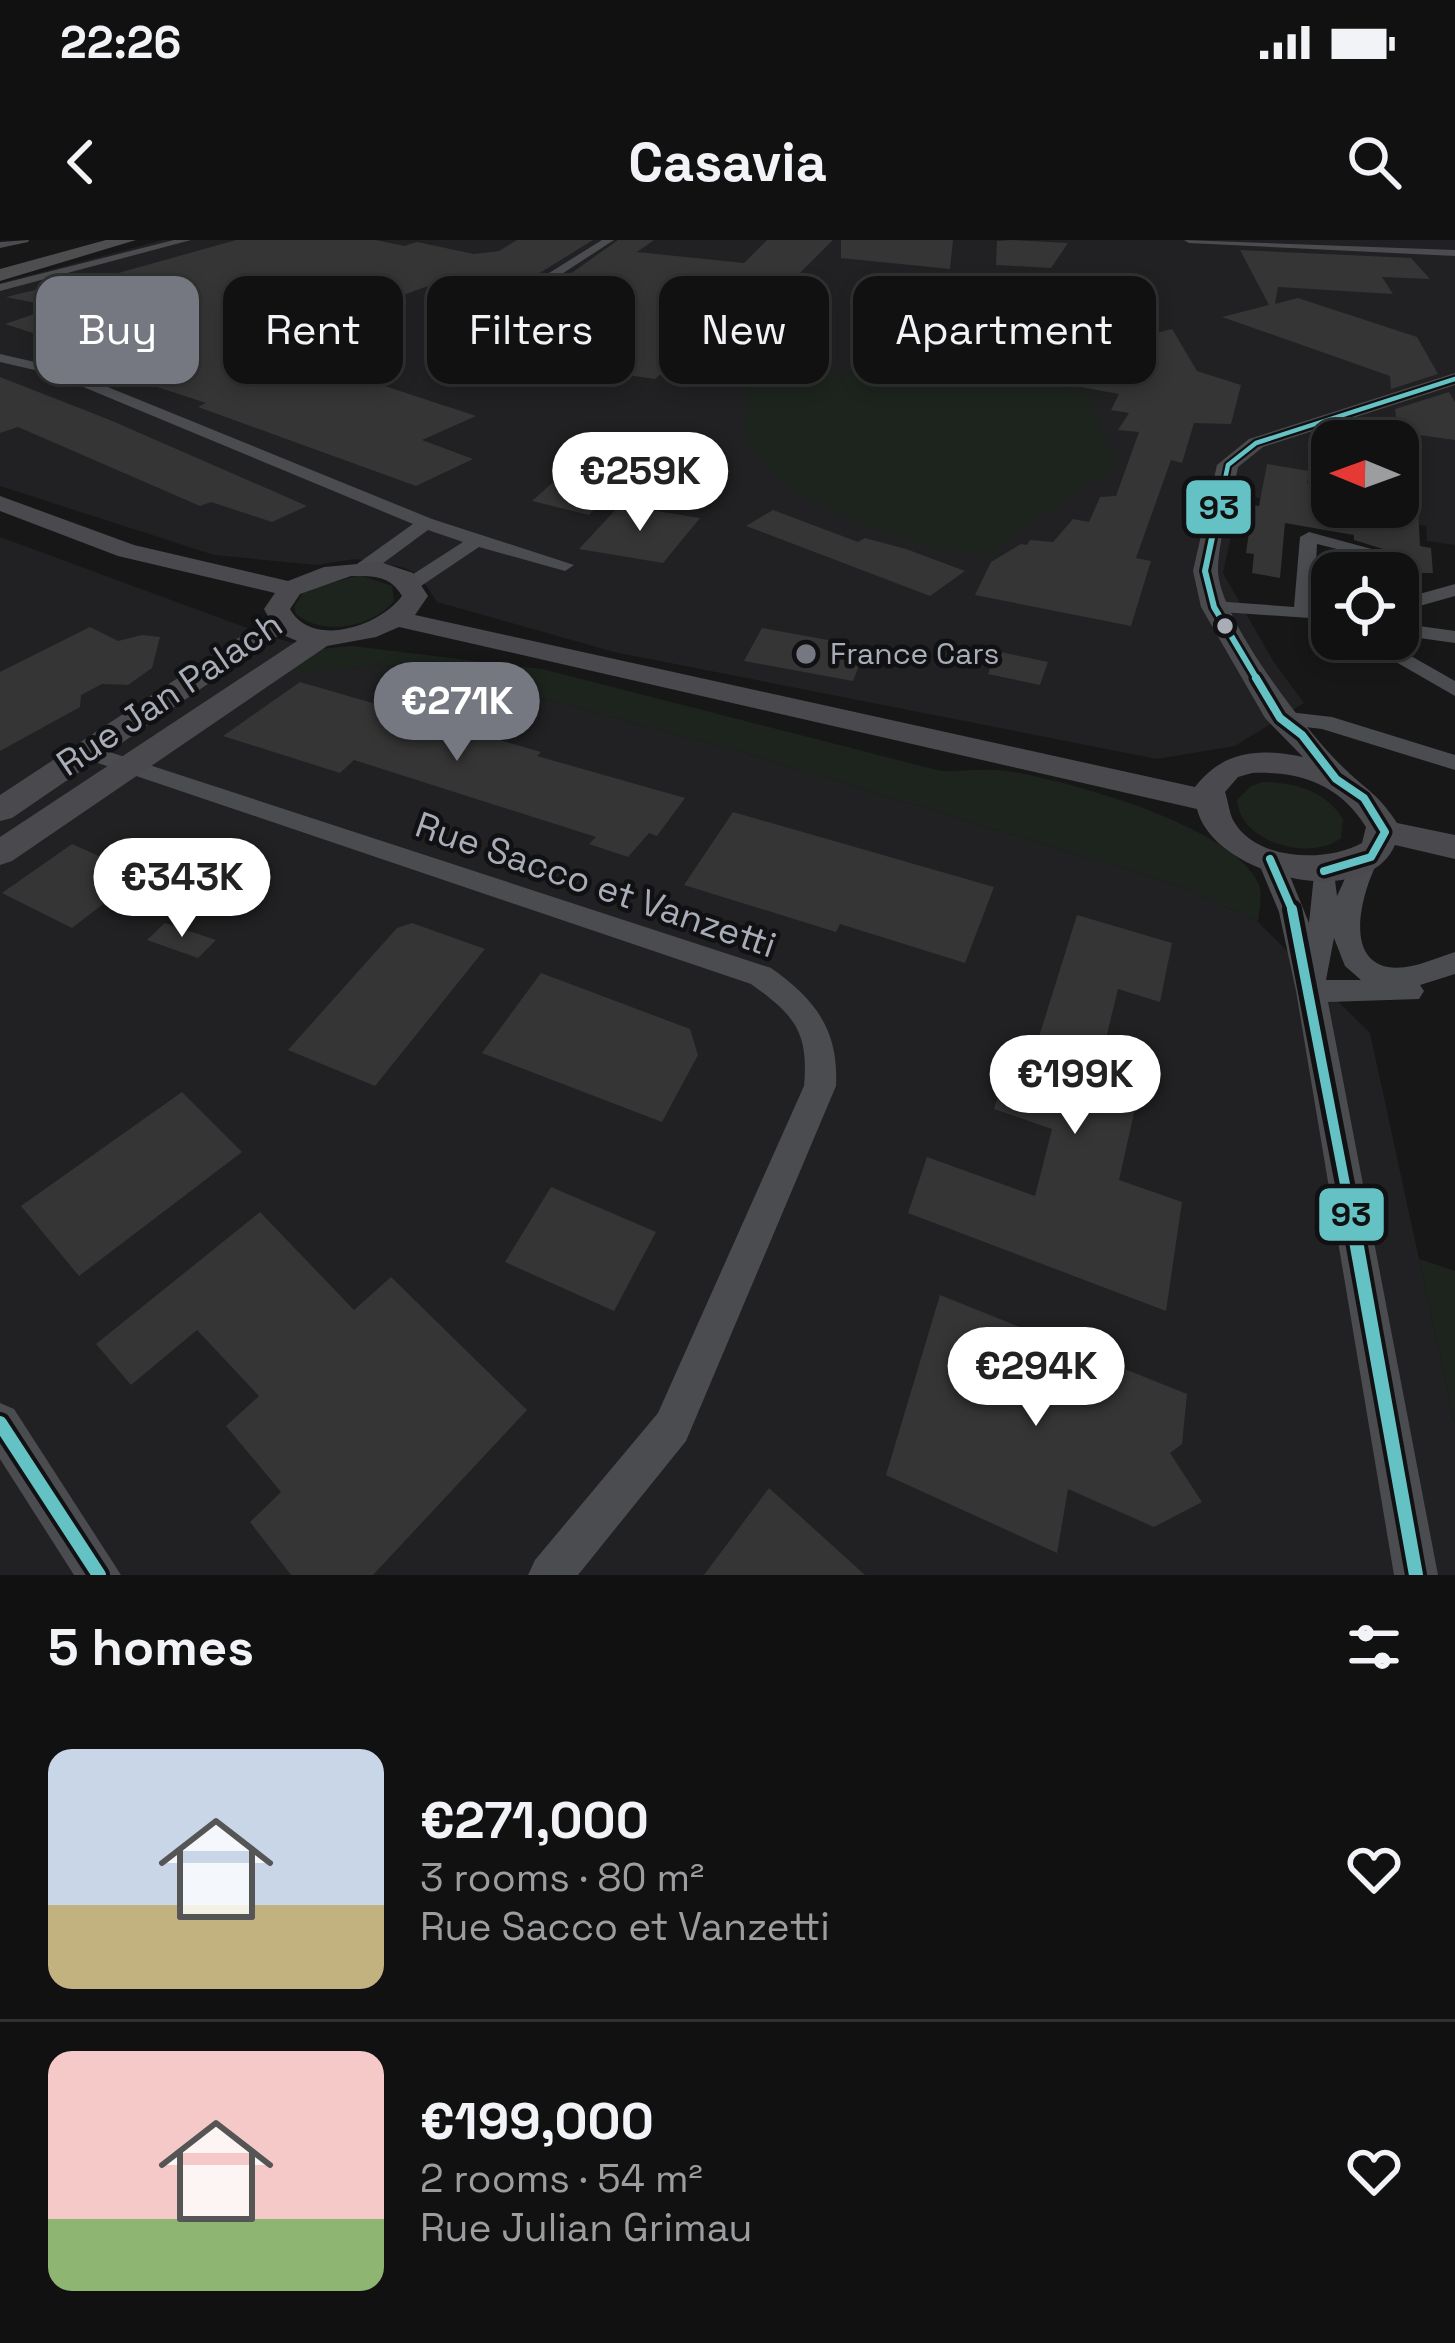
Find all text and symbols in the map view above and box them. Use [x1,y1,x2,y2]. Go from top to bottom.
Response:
text: 22:26 [60,14,181,71]
text: Casavia [628,128,827,197]
icon: back [48,129,114,195]
icon: search [1341,129,1407,195]
chip: Buy [36,276,199,384]
chip: Rent [223,276,403,384]
chip: Filters [427,276,635,384]
chip: New [659,276,829,384]
chip: Apartment [853,276,1156,384]
north arrow [1311,420,1419,528]
map controls [1311,420,1419,660]
pin: €259K [556,432,724,534]
text: €259K [579,446,701,495]
line badge: 93 [1184,478,1253,536]
text: 93 [1199,487,1239,529]
button: locate [1311,552,1419,660]
street label: Rue Jan Palach [48,601,291,786]
unlabelled marker [1214,615,1236,637]
place label: France Cars [830,634,999,673]
marker: France Cars [793,641,819,667]
pin: €271K [373,662,541,764]
text: €271K [401,676,513,725]
street label: Rue Sacco et Vanzetti [409,802,782,968]
pin: €343K [98,838,266,940]
text: €343K [120,852,244,901]
pin: €199K [991,1035,1159,1137]
text: €199K [1017,1049,1133,1098]
line badge: 93 [1317,1186,1386,1243]
text: 93 [1331,1194,1371,1236]
pin: €294K [952,1327,1120,1429]
text: €294K [975,1341,1097,1390]
icon: filters [1341,1614,1407,1680]
text: 5 homes [48,1615,254,1680]
text: €271,000 [420,1788,649,1853]
icon: home [144,1797,288,1941]
icon: heart [1341,1836,1407,1902]
text: 3 rooms · 80 m² [420,1853,704,1902]
text: Rue Sacco et Vanzetti [420,1902,830,1951]
text: €199,000 [420,2089,654,2154]
icon: home [144,2099,288,2243]
icon: heart [1341,2138,1407,2204]
text: 2 rooms · 54 m² [420,2154,703,2203]
text: Rue Julian Grimau [420,2203,752,2252]

